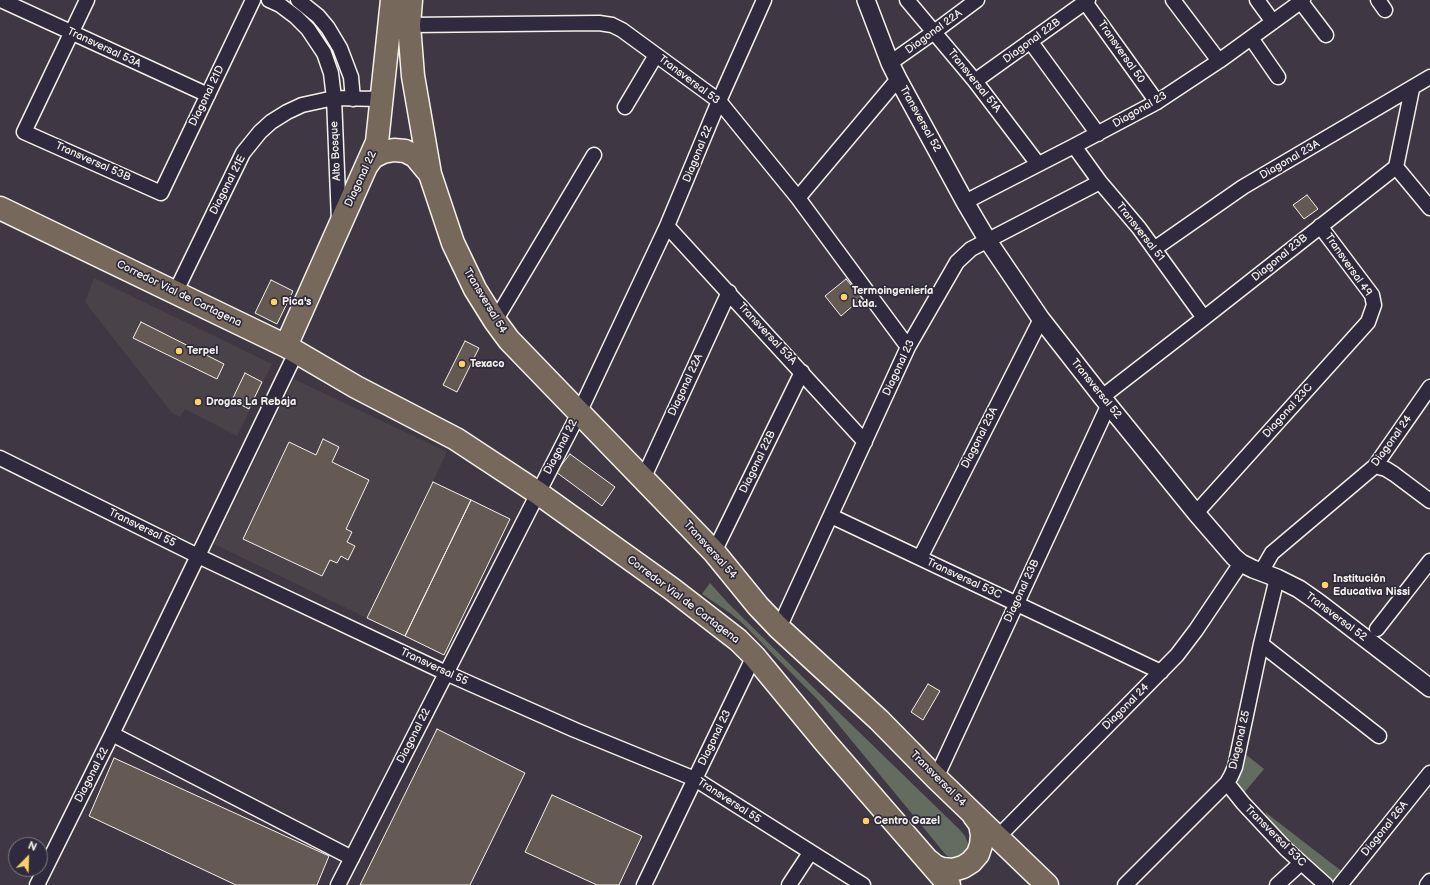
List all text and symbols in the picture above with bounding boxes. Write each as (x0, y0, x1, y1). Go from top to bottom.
street label: Diagonal 22A (903, 7, 965, 57)
street label: Diagonal 22B (1001, 16, 1063, 66)
street label: Transversal 50 (1095, 18, 1147, 86)
street label: Transversal 53A (65, 25, 143, 71)
street label: Transversal 51A (944, 47, 1004, 115)
street label: Transversal 53 (656, 53, 722, 107)
street label: Diagonal 21D (187, 63, 227, 129)
street label: Transversal 52 (896, 84, 944, 154)
street label: Diagonal 23 (1111, 89, 1169, 131)
street label: Alto Bosque (328, 121, 344, 181)
street label: Diagonal 22 (681, 124, 715, 184)
street label: Diagonal 23A (1258, 138, 1322, 182)
street label: Transversal 53B (53, 139, 133, 185)
street label: Diagonal 22 (342, 149, 380, 209)
street label: Diagonal 21E (207, 153, 249, 217)
street label: Transversal 51 (1113, 200, 1167, 264)
street label: Transversal 49 (1322, 231, 1374, 299)
street label: Diagonal 23B (1249, 232, 1311, 284)
street label: Corredor Vial de Cartagena (114, 258, 244, 330)
street label: Transversal 54 (460, 266, 510, 336)
place label: Termoingeniería Ltda. (852, 284, 933, 310)
marker: Termoingeniería Ltda. (839, 292, 849, 302)
place label: Pica's (282, 295, 311, 309)
marker: Pica's (269, 297, 279, 307)
street label: Transversal 53A (735, 300, 799, 368)
street label: Diagonal 23 (880, 338, 918, 398)
place label: Terpel (187, 344, 218, 358)
marker: Terpel (174, 346, 184, 356)
street label: Diagonal 22A (666, 352, 706, 418)
street label: Transversal 52 (1068, 356, 1124, 422)
place label: Texaco (470, 357, 505, 371)
marker: Texaco (457, 359, 467, 369)
street label: Diagonal 23C (1260, 381, 1316, 441)
place label: Drogas La Rebaja (206, 395, 296, 409)
marker: Drogas La Rebaja (193, 397, 203, 407)
street label: Diagonal 23A (959, 405, 1001, 471)
street label: Diagonal 24 (1369, 413, 1415, 469)
street label: Diagonal 22 (541, 417, 581, 477)
street label: Diagonal 22B (737, 429, 779, 495)
street label: Transversal 55 (106, 506, 178, 550)
street label: Transversal 54 (681, 518, 739, 582)
street label: Corredor Vial de Cartagena (624, 553, 742, 647)
street label: Transversal 53C (924, 556, 1004, 602)
street label: Diagonal 23B (1002, 557, 1042, 625)
place label: Institución Educativa Nissi (1333, 572, 1410, 598)
marker: Institución Educativa Nissi (1320, 580, 1330, 590)
street label: Transversal 52 (1303, 590, 1369, 644)
street label: Transversal 55 (398, 646, 470, 688)
street label: Diagonal 24 (1100, 681, 1152, 733)
street label: Diagonal 22 (394, 706, 434, 766)
street label: Diagonal 23 (696, 708, 734, 768)
street label: Diagonal 25 (1227, 709, 1253, 771)
street label: Diagonal 22 (72, 745, 112, 805)
street label: Transversal 54 (907, 748, 969, 810)
street label: Transversal 55 (695, 776, 763, 826)
street label: Diagonal 26A (1359, 799, 1411, 859)
street label: Transversal 53C (1242, 803, 1308, 869)
place label: Centro Gazel (874, 814, 940, 828)
marker: Centro Gazel (861, 816, 871, 826)
north arrow (8, 837, 48, 877)
text: N (26, 839, 39, 854)

